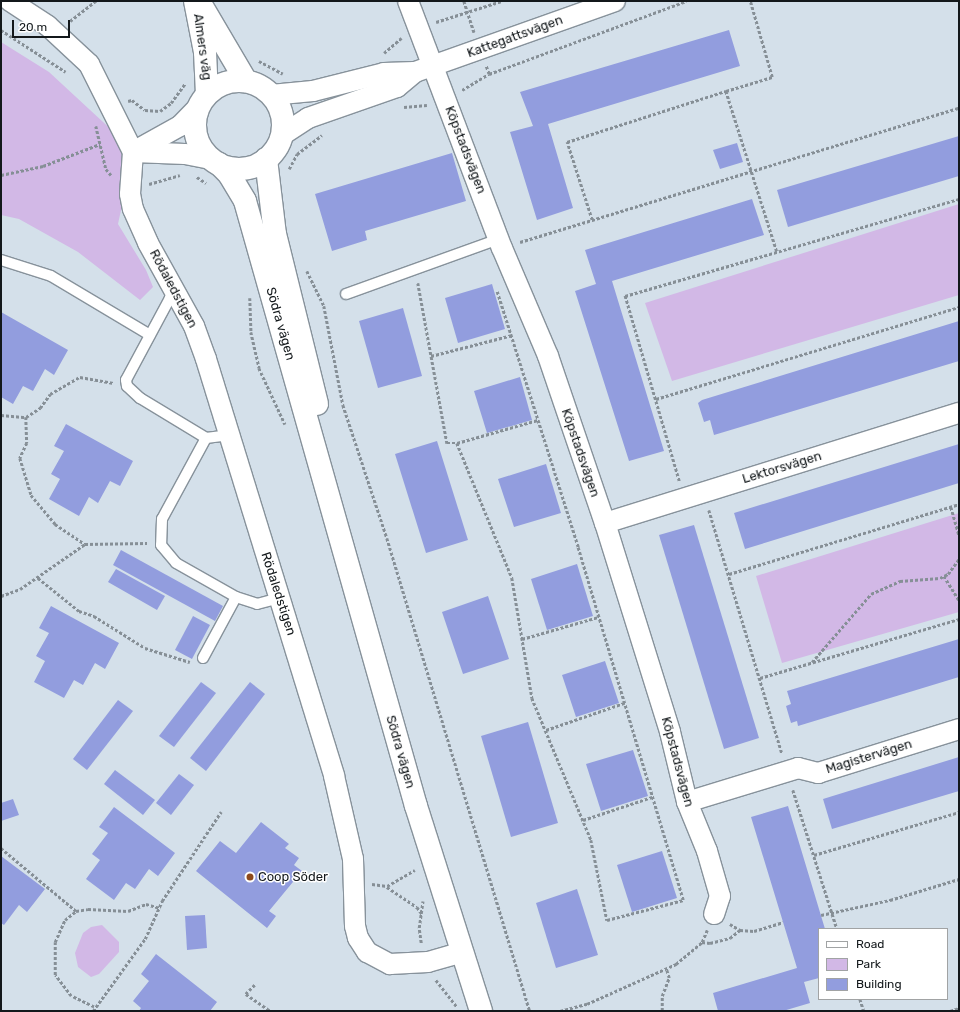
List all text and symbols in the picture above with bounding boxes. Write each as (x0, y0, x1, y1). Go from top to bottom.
scale bar (14, 12, 72, 38)
street label: Kattegattsvägen (465, 12, 565, 62)
street label: Almers väg (190, 13, 214, 81)
text: 20 m (19, 20, 47, 34)
street label: Köpstadsvägen (441, 104, 489, 196)
street label: Rödaledstigen (146, 247, 200, 331)
street label: Södra vägen (262, 286, 298, 362)
street label: Köpstadsvägen (558, 407, 602, 499)
street label: Lektorsvägen (740, 449, 824, 487)
street label: Rödaledstigen (257, 550, 299, 638)
street label: Södra vägen (382, 714, 418, 790)
street label: Köpstadsvägen (657, 715, 697, 809)
street label: Magistervägen (824, 736, 914, 778)
place label: Coop Söder (258, 869, 328, 885)
marker: Coop Söder (245, 872, 255, 882)
legend (818, 928, 948, 1000)
text: Road (856, 937, 884, 951)
text: Park (856, 957, 881, 971)
text: Building (856, 977, 902, 991)

